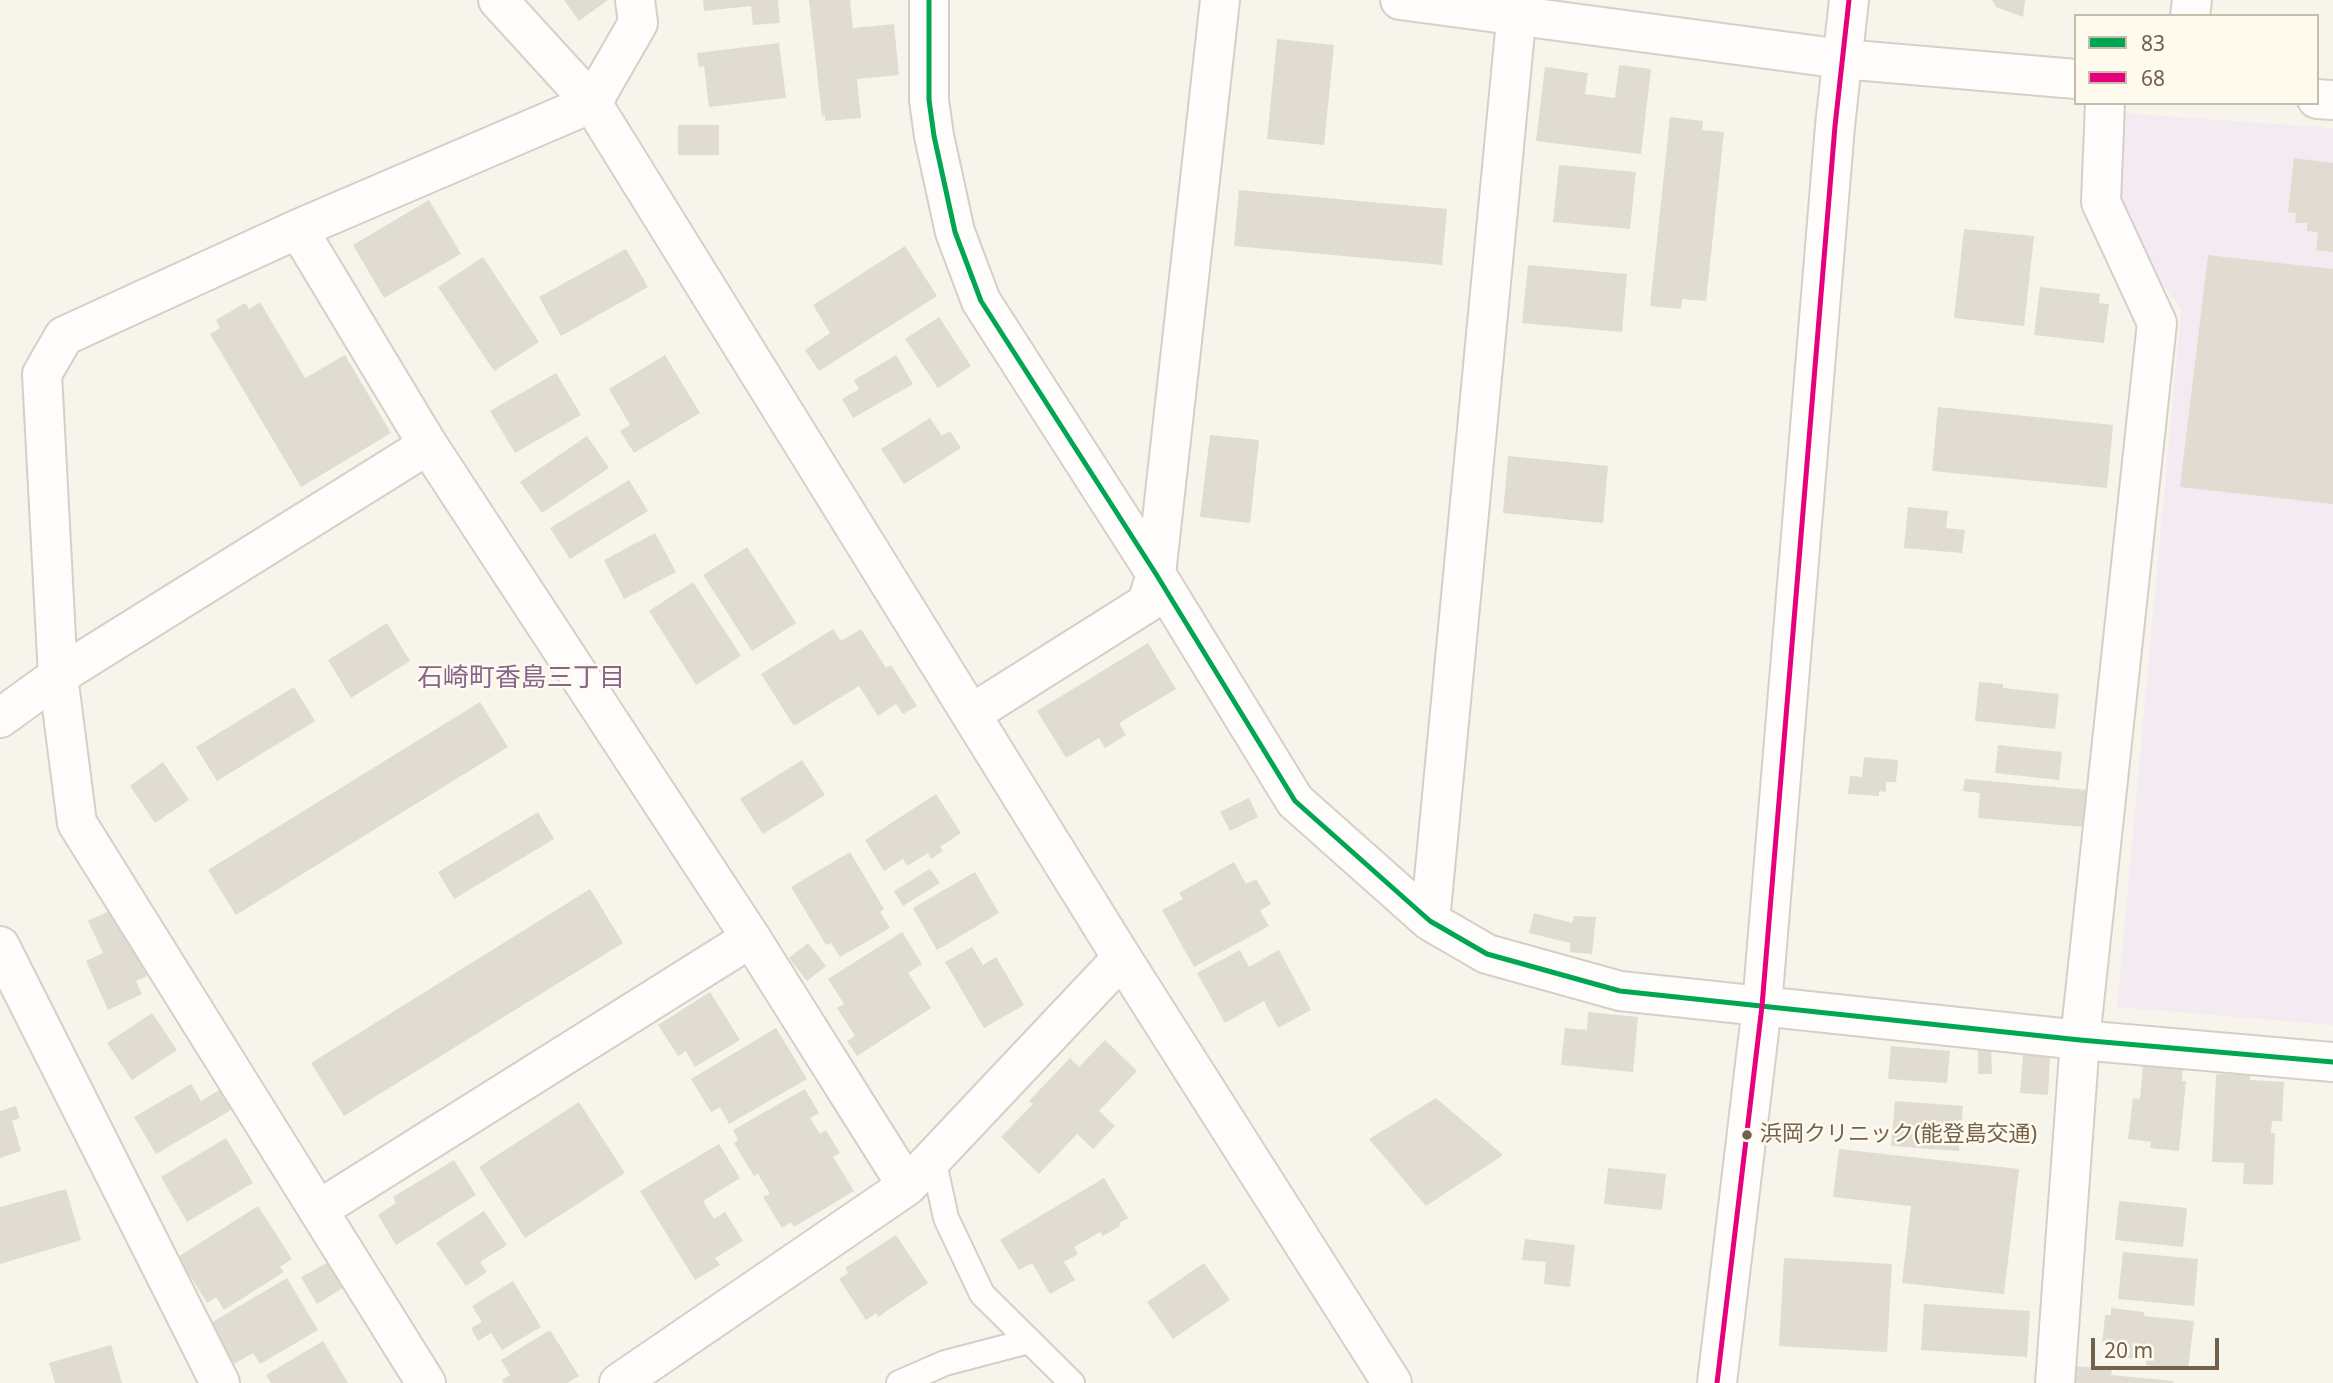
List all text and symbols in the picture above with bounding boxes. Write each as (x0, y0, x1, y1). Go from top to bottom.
legend (2074, 14, 2319, 105)
text: 83 (2141, 29, 2165, 57)
text: 68 (2141, 64, 2165, 92)
district label: 石崎町香島三丁目 (417, 663, 625, 695)
place label: 浜岡クリニック(能登島交通) (1760, 1122, 2037, 1148)
marker: 浜岡クリニック(能登島交通) (1740, 1128, 1754, 1142)
scale bar (2095, 1324, 2223, 1368)
text: 20 m (2104, 1336, 2153, 1364)

